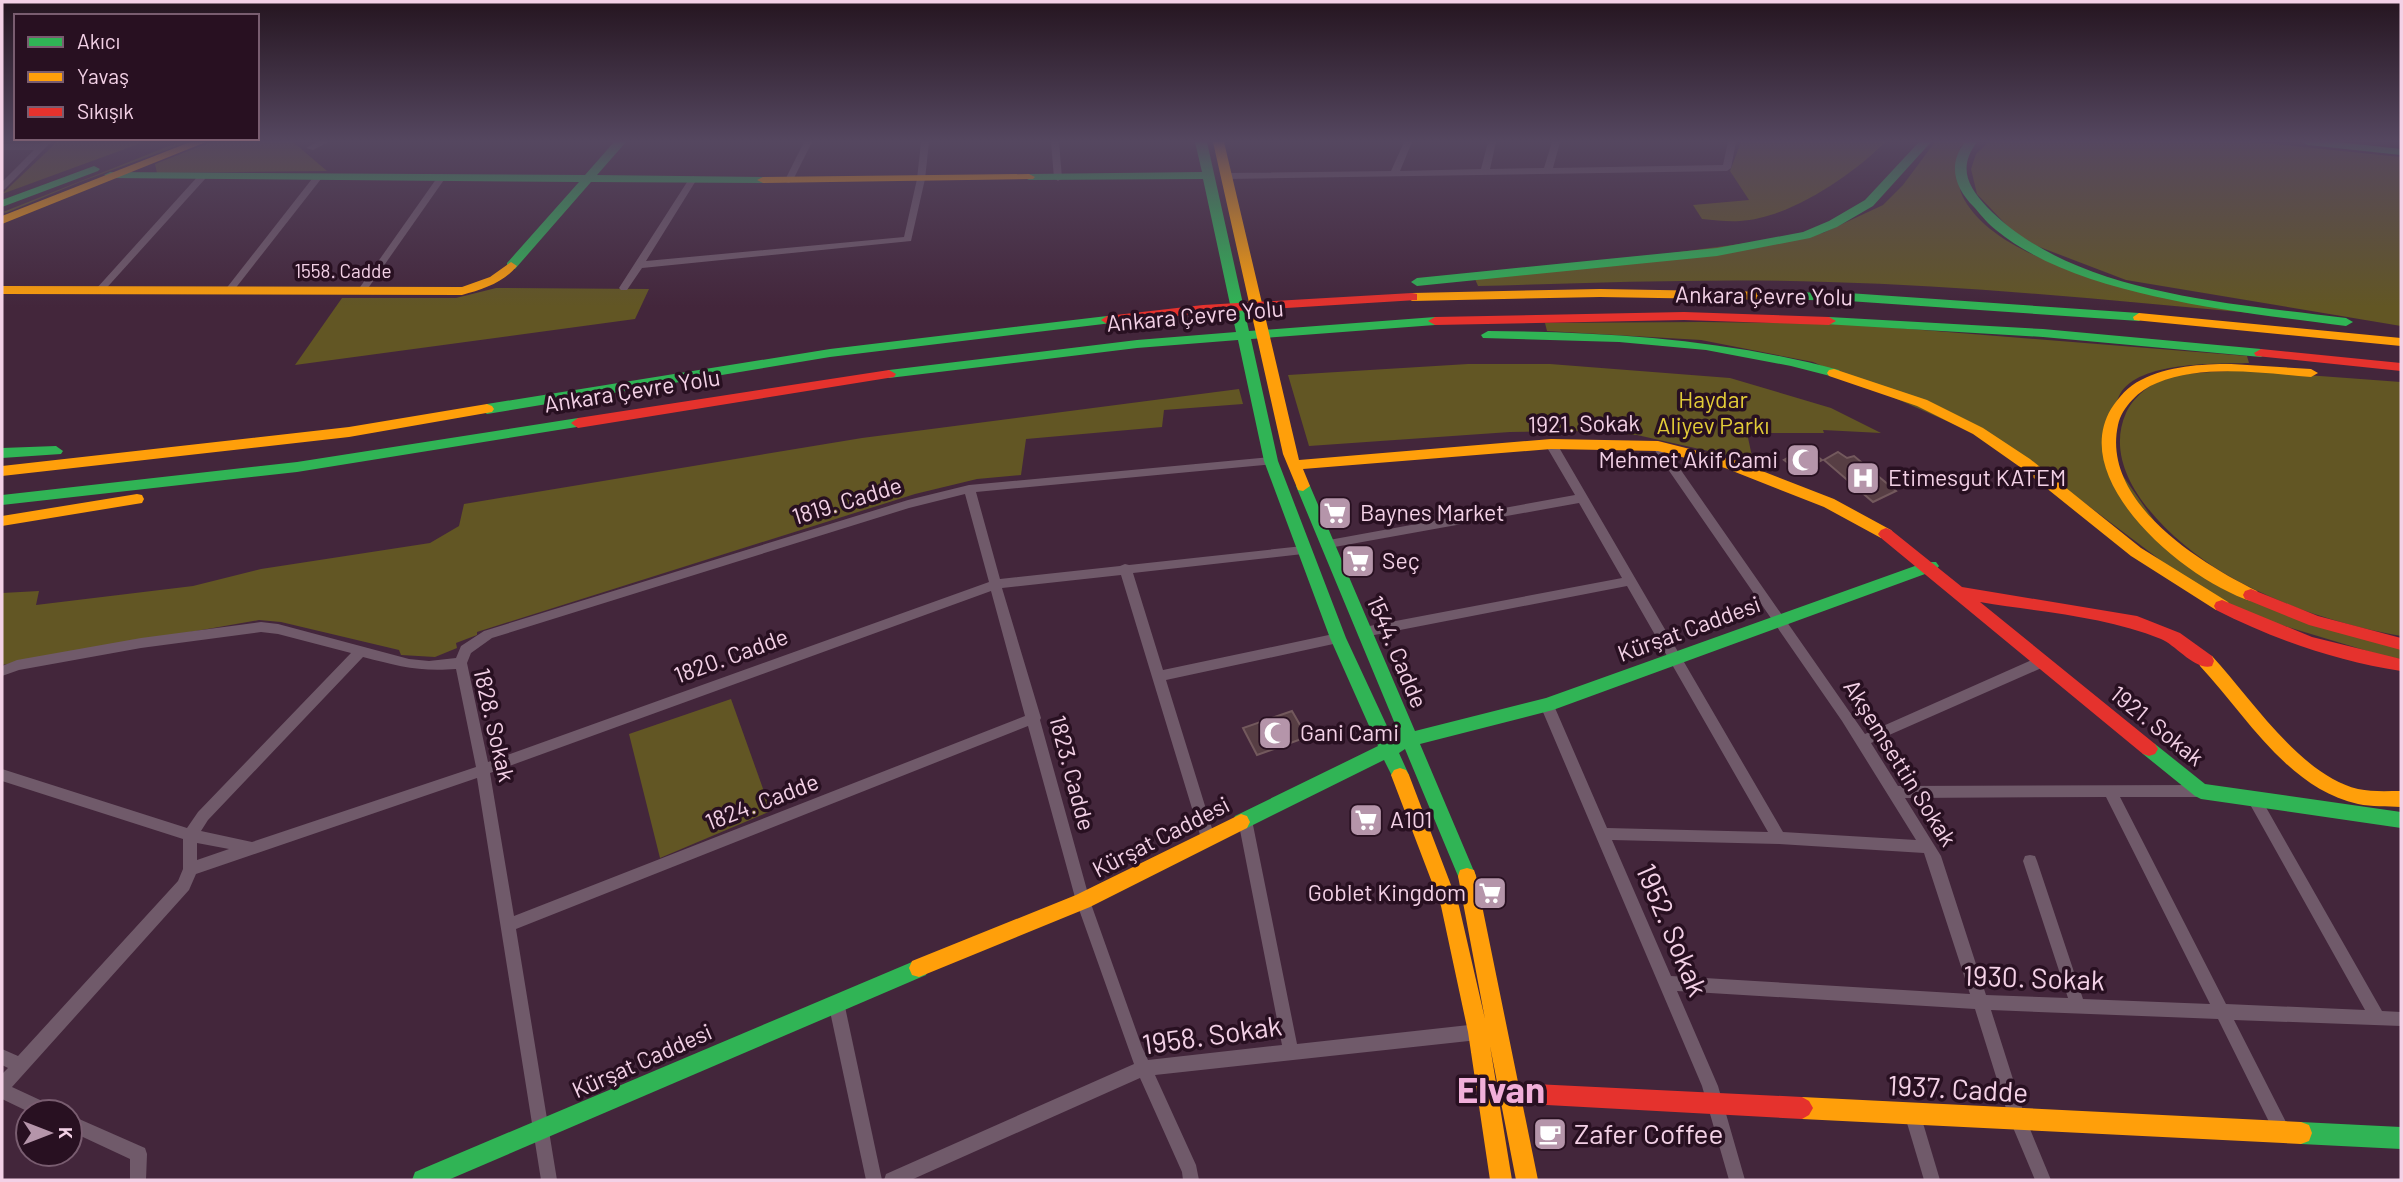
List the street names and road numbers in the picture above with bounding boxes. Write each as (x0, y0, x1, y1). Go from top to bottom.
street label: 1558. Cadde (294, 259, 392, 282)
street label: Ankara Çevre Yolu (1675, 279, 1853, 311)
street label: Ankara Çevre Yolu (1105, 293, 1285, 337)
street label: Ankara Çevre Yolu (542, 362, 722, 418)
street label: 1921. Sokak (1528, 408, 1640, 438)
street label: 1819. Cadde (788, 470, 905, 530)
street label: Kürşat Caddesi (1613, 589, 1764, 667)
street label: 1544. Cadde (1362, 591, 1434, 712)
street label: 1820. Cadde (670, 622, 791, 689)
street label: 1828. Sokak (468, 665, 522, 784)
street label: Akşemsettin Sokak (1838, 674, 1963, 851)
street label: 1921. Sokak (2105, 679, 2210, 771)
street label: 1823. Cadde (1044, 712, 1102, 833)
street label: 1824. Cadde (701, 767, 822, 835)
street label: Kürşat Caddesi (1087, 790, 1234, 883)
street label: 1952. Sokak (1630, 858, 1716, 1001)
street label: 1930. Sokak (1963, 958, 2105, 996)
street label: 1958. Sokak (1140, 1007, 1284, 1061)
street label: Kürşat Caddesi (567, 1017, 716, 1103)
street label: 1937. Cadde (1887, 1067, 2029, 1109)

